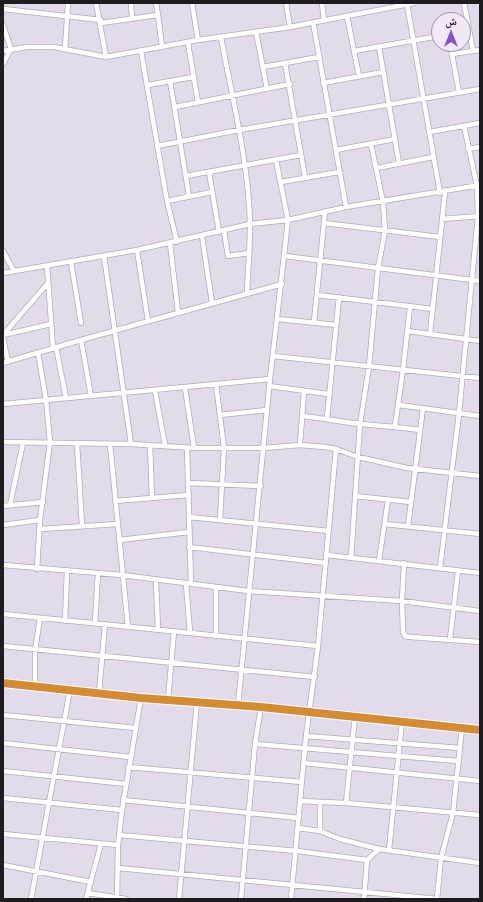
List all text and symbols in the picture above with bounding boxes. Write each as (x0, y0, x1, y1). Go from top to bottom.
north arrow (431, 12, 471, 52)
text: ش (445, 15, 457, 27)

